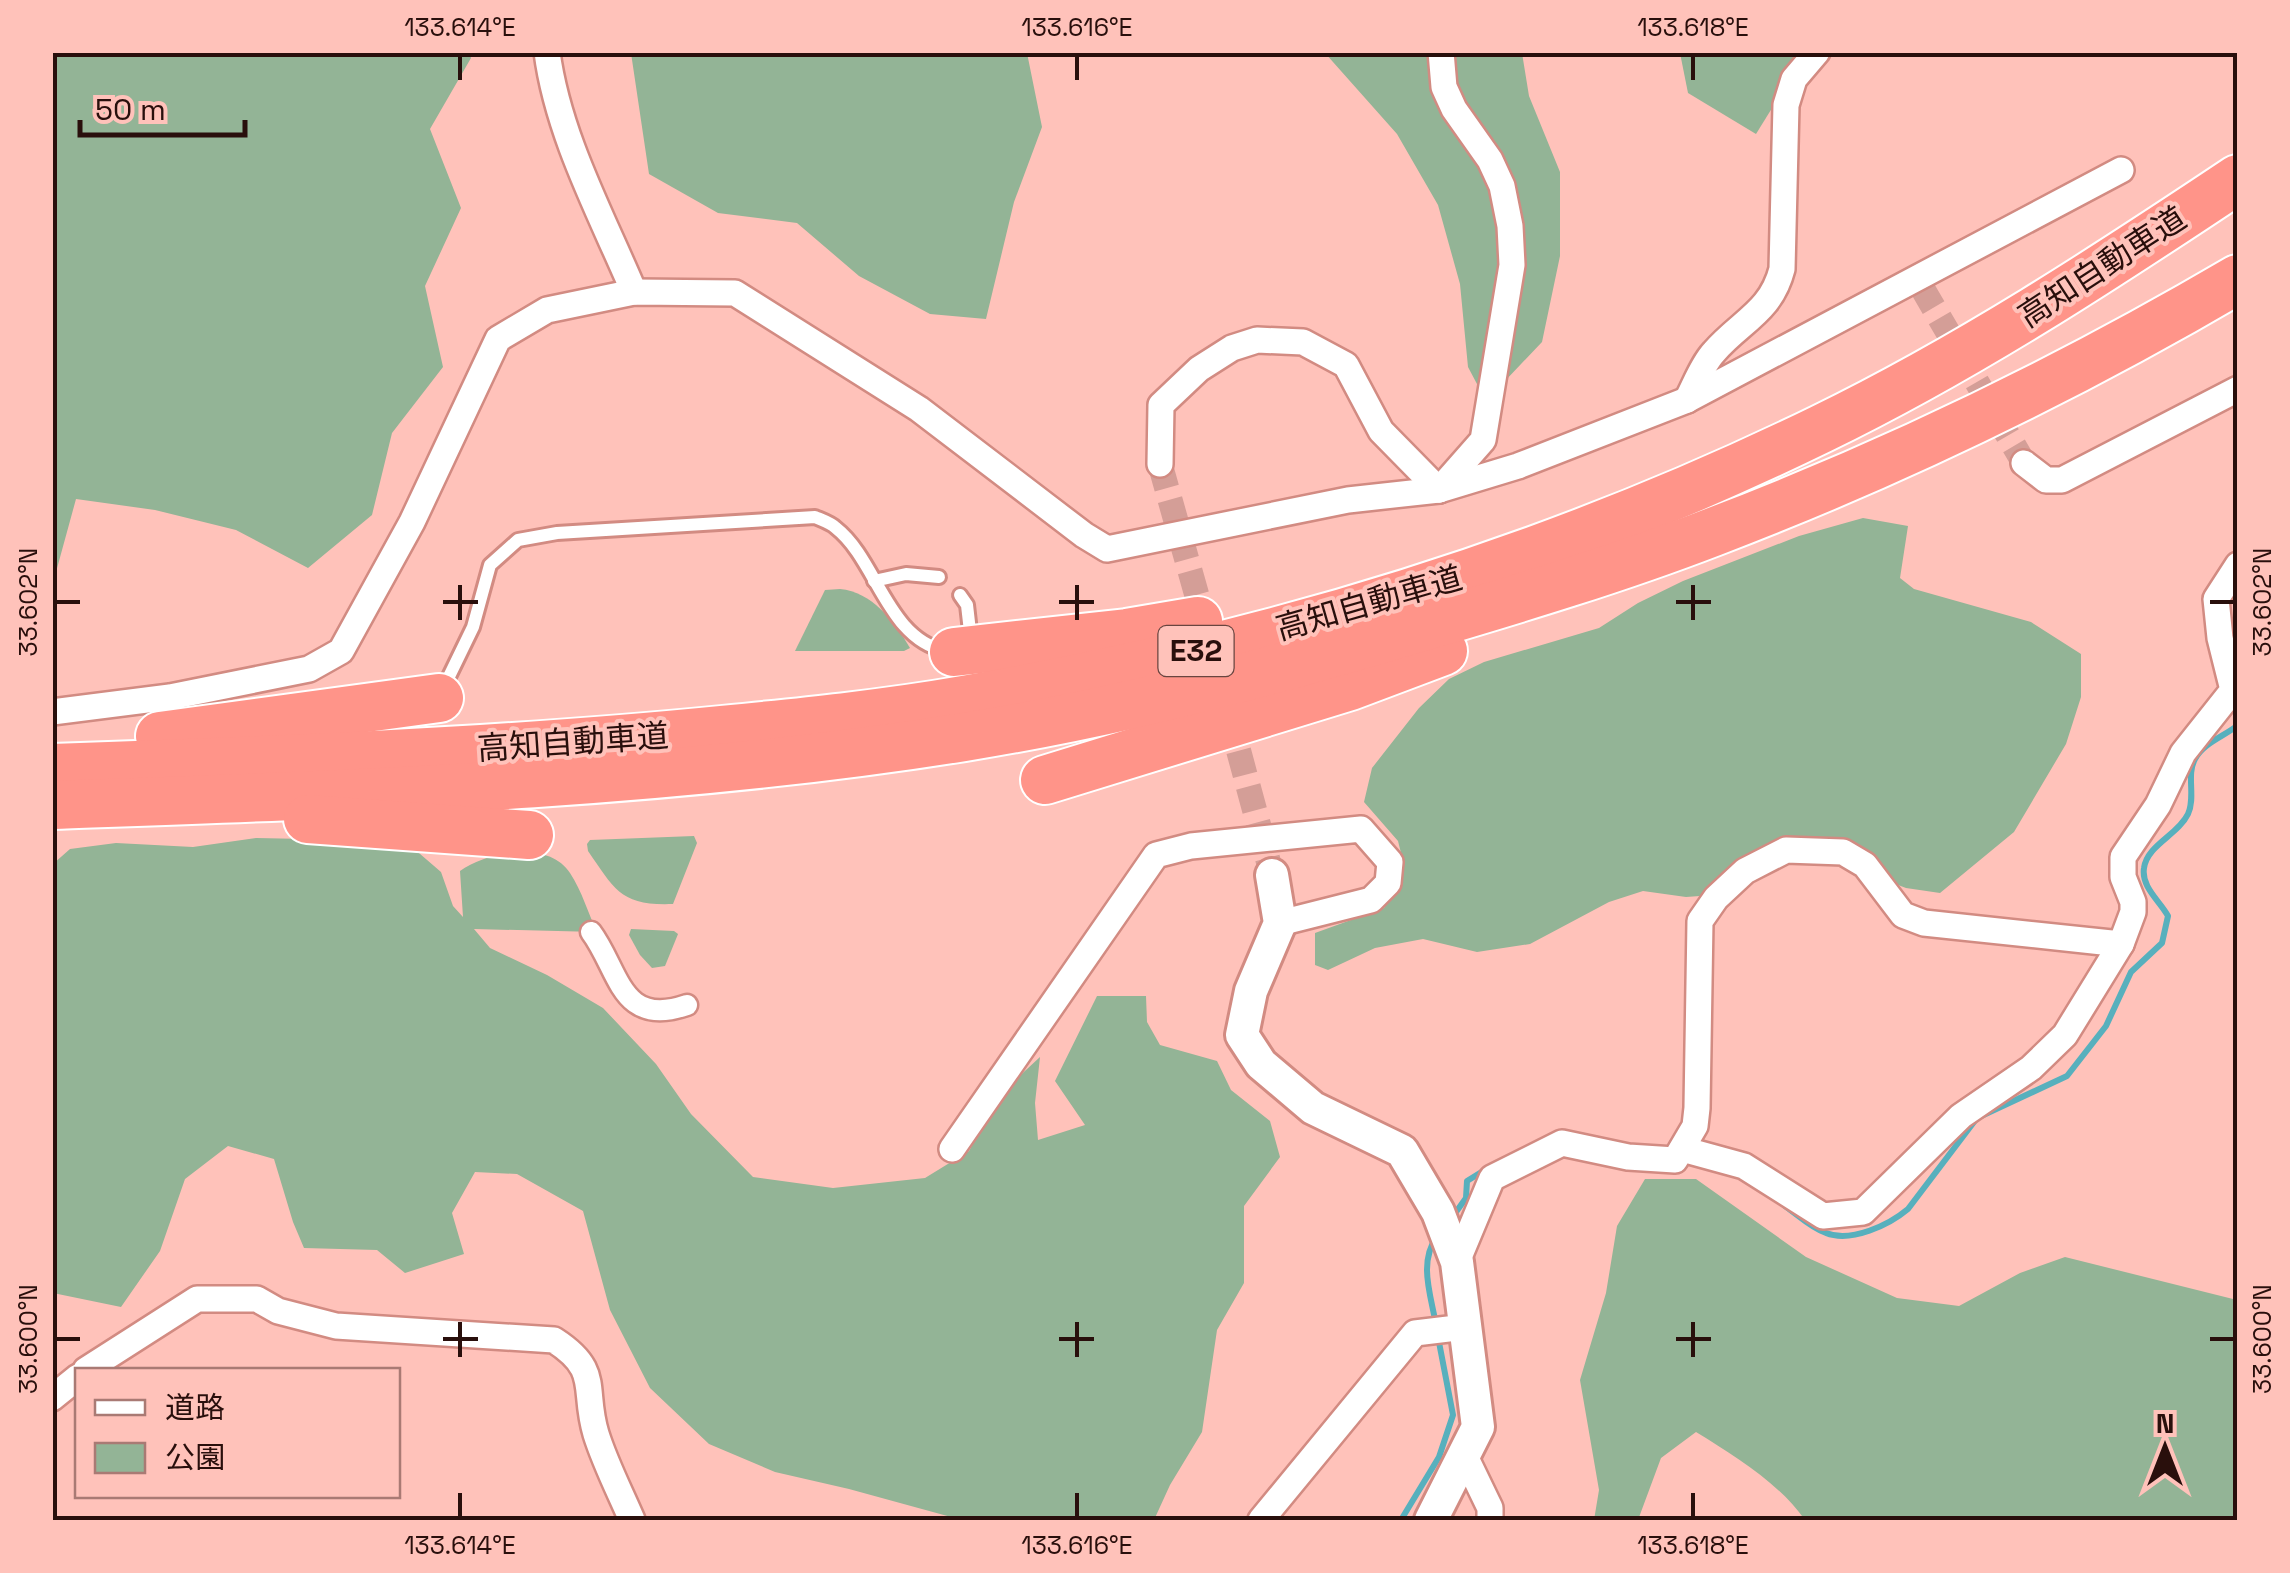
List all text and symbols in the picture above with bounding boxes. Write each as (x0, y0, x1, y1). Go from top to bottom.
text: 133.614°E (404, 11, 516, 43)
text: 133.616°E (1021, 11, 1133, 43)
text: 133.618°E (1637, 11, 1749, 43)
scale bar (80, 75, 245, 137)
text: 50 m (95, 90, 166, 129)
street label: 高知自動車道 (2011, 198, 2193, 336)
text: 33.602°N (12, 548, 44, 656)
text: 33.602°N (2246, 548, 2278, 656)
street label: 高知自動車道 (1271, 557, 1467, 649)
road number: E32 (1158, 626, 1234, 676)
street label: 高知自動車道 (476, 715, 670, 769)
text: 33.600°N (12, 1284, 44, 1394)
text: 33.600°N (2246, 1284, 2278, 1394)
legend (75, 1368, 400, 1498)
text: 道路 (165, 1388, 225, 1427)
north arrow (2115, 1398, 2215, 1498)
text: N (2156, 1405, 2174, 1441)
text: 公園 (165, 1438, 225, 1477)
text: 133.614°E (404, 1529, 516, 1561)
text: 133.616°E (1021, 1529, 1133, 1561)
text: 133.618°E (1637, 1529, 1749, 1561)

